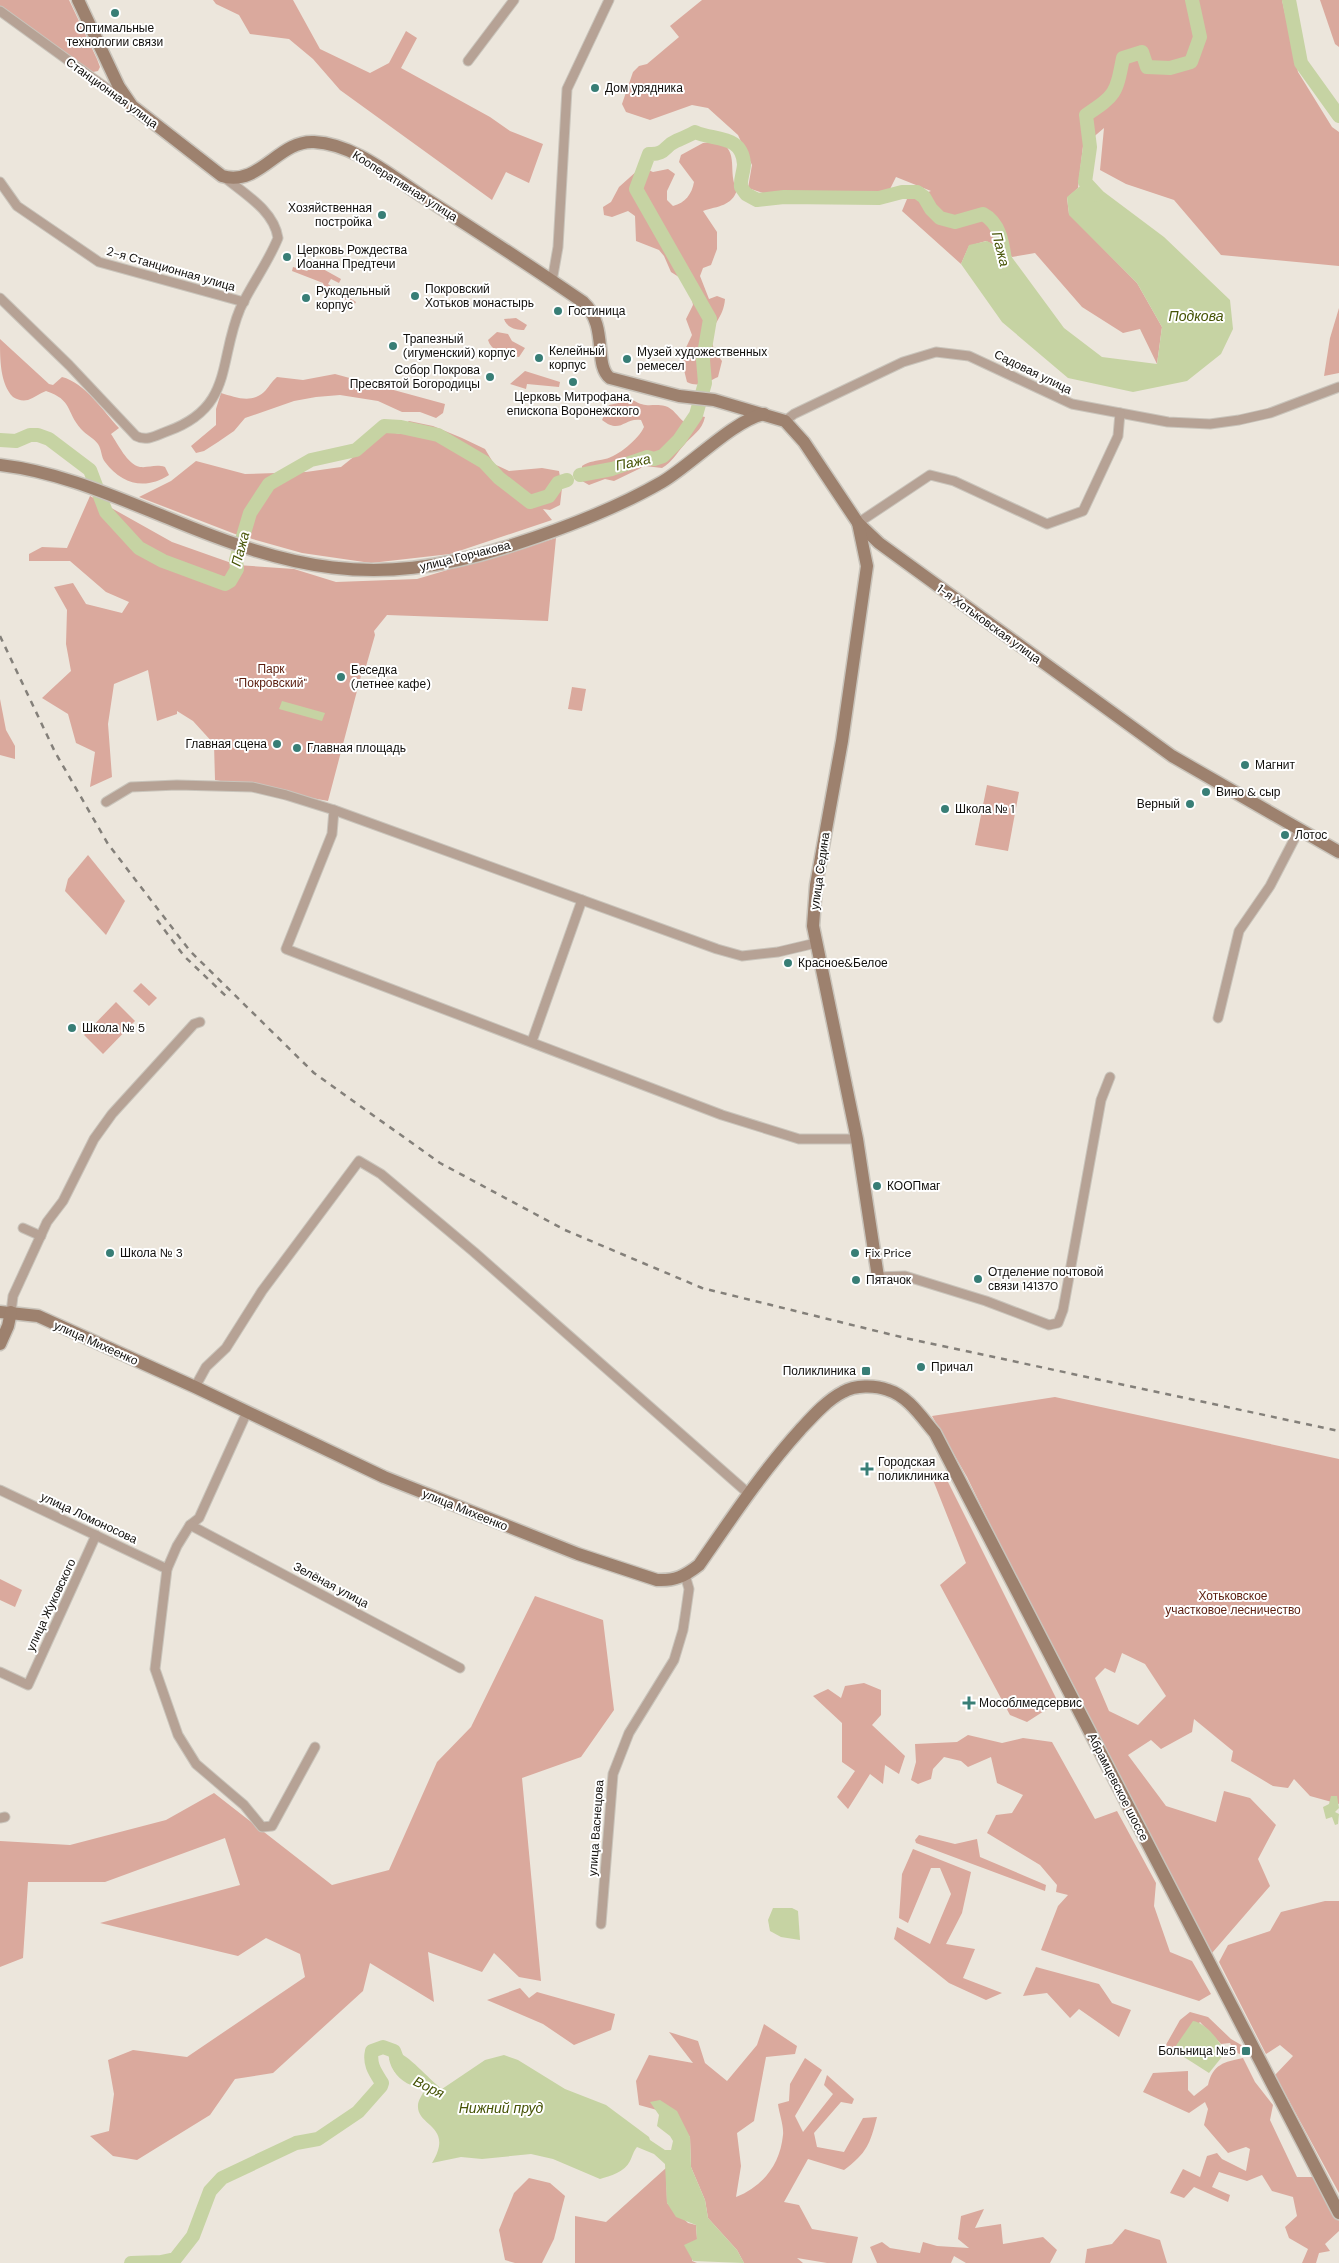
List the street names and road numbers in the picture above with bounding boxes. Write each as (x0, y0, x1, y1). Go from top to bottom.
street label: Станционная улица (63, 54, 162, 132)
street label: Кооперативная улица (349, 147, 461, 225)
street label: 2-я Станционная улица (105, 243, 238, 295)
street label: Садовая улица (991, 346, 1075, 398)
street label: улица Горчакова (418, 537, 512, 575)
street label: 1-я Хотьковская улица (934, 581, 1045, 667)
street label: улица Седина (807, 831, 833, 911)
street label: улица Михеенко (51, 1317, 141, 1369)
street label: улица Михеенко (420, 1486, 510, 1535)
street label: улица Ломоносова (38, 1489, 140, 1548)
street label: улица Жуковского (23, 1556, 80, 1654)
street label: Зелёная улица (291, 1558, 372, 1612)
street label: Абрамцевское шоссе (1084, 1730, 1152, 1844)
street label: улица Васнецова (585, 1779, 607, 1877)

